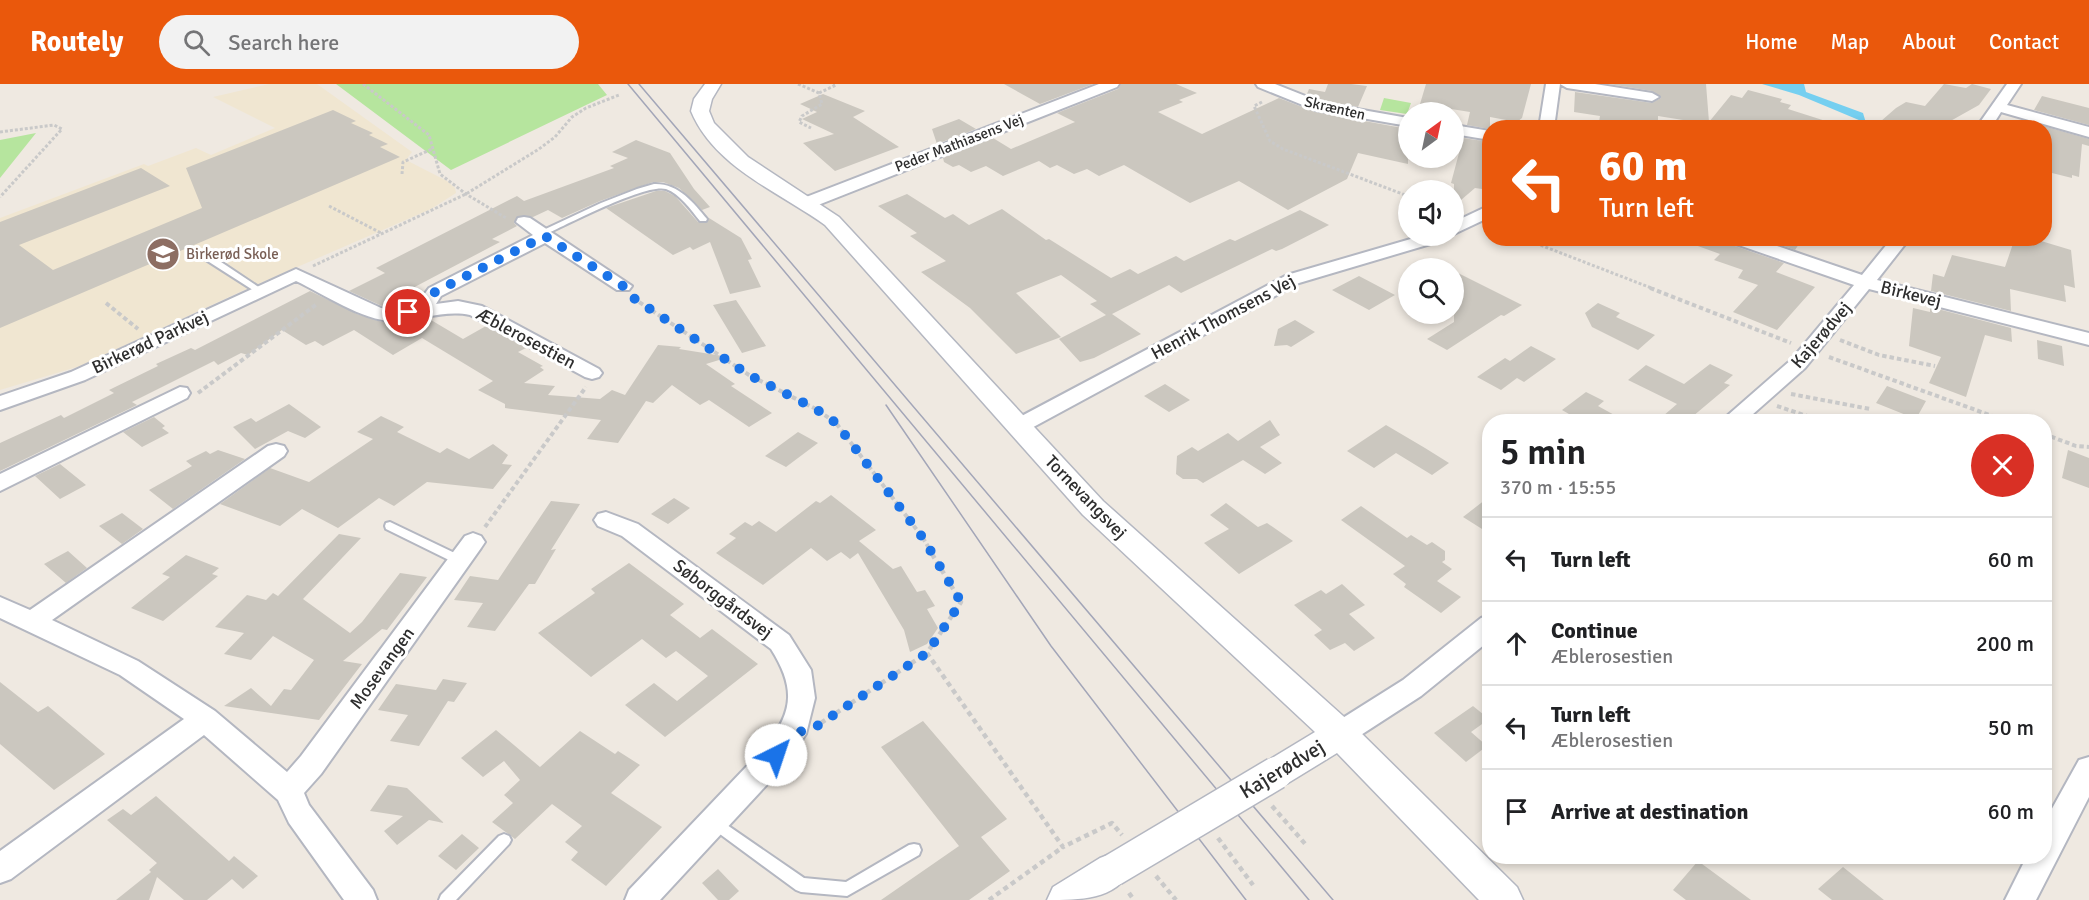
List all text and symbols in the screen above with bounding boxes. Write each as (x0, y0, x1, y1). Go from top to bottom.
search box (159, 15, 579, 69)
text: Routely (30, 25, 123, 59)
icon: search (180, 26, 213, 59)
text: Search here (228, 29, 339, 56)
text: Home (1745, 29, 1798, 55)
text: Map (1831, 29, 1869, 55)
text: About (1902, 29, 1956, 55)
text: Contact (1989, 29, 2059, 55)
street label: Skrænten (1303, 92, 1367, 124)
north arrow (1398, 102, 1464, 168)
map controls (1398, 102, 1464, 324)
street label: Peder Mathiasens Vej (892, 110, 1026, 176)
text: 60 m (1599, 141, 1688, 192)
icon: left (1500, 144, 1578, 222)
button: sound (1398, 180, 1464, 246)
text: Turn left (1599, 192, 1694, 225)
school or university icon: Birkerød Skole (145, 236, 181, 272)
place label: Birkerød Skole (186, 245, 279, 263)
button: search (1398, 258, 1464, 324)
street label: Henrik Thomsens Vej (1147, 270, 1299, 364)
street label: Birkevej (1878, 276, 1944, 312)
pin (382, 286, 433, 337)
icon: arrive (391, 295, 424, 328)
street label: Kajerødvej (1786, 297, 1856, 373)
street label: Æblerosestien (472, 302, 580, 374)
street label: Birkerød Parkvej (88, 305, 212, 379)
text: 5 min (1500, 430, 1586, 475)
button: close (1971, 434, 2034, 497)
street label: Tornevangsvej (1040, 450, 1132, 544)
text: 370 m · 15:55 (1500, 475, 1616, 500)
icon: left (1500, 543, 1533, 576)
text: Turn left (1551, 546, 1631, 573)
text: 60 m (1988, 546, 2034, 573)
street label: Søborggårdsvej (669, 555, 777, 643)
text: Continue (1551, 617, 1638, 644)
street label: Mosevangen (345, 623, 419, 713)
icon: ahead (1500, 627, 1533, 660)
text: 200 m (1976, 630, 2034, 657)
text: Æblerosestien (1551, 644, 1673, 669)
text: Turn left (1551, 701, 1631, 728)
icon: left (1500, 711, 1533, 744)
text: 50 m (1988, 714, 2034, 741)
position arrow (744, 723, 808, 787)
text: Æblerosestien (1551, 728, 1673, 753)
street label: Kajerødvej (1235, 734, 1329, 804)
icon: arrive (1500, 795, 1533, 828)
text: Arrive at destination (1551, 798, 1748, 825)
text: 60 m (1988, 798, 2034, 825)

